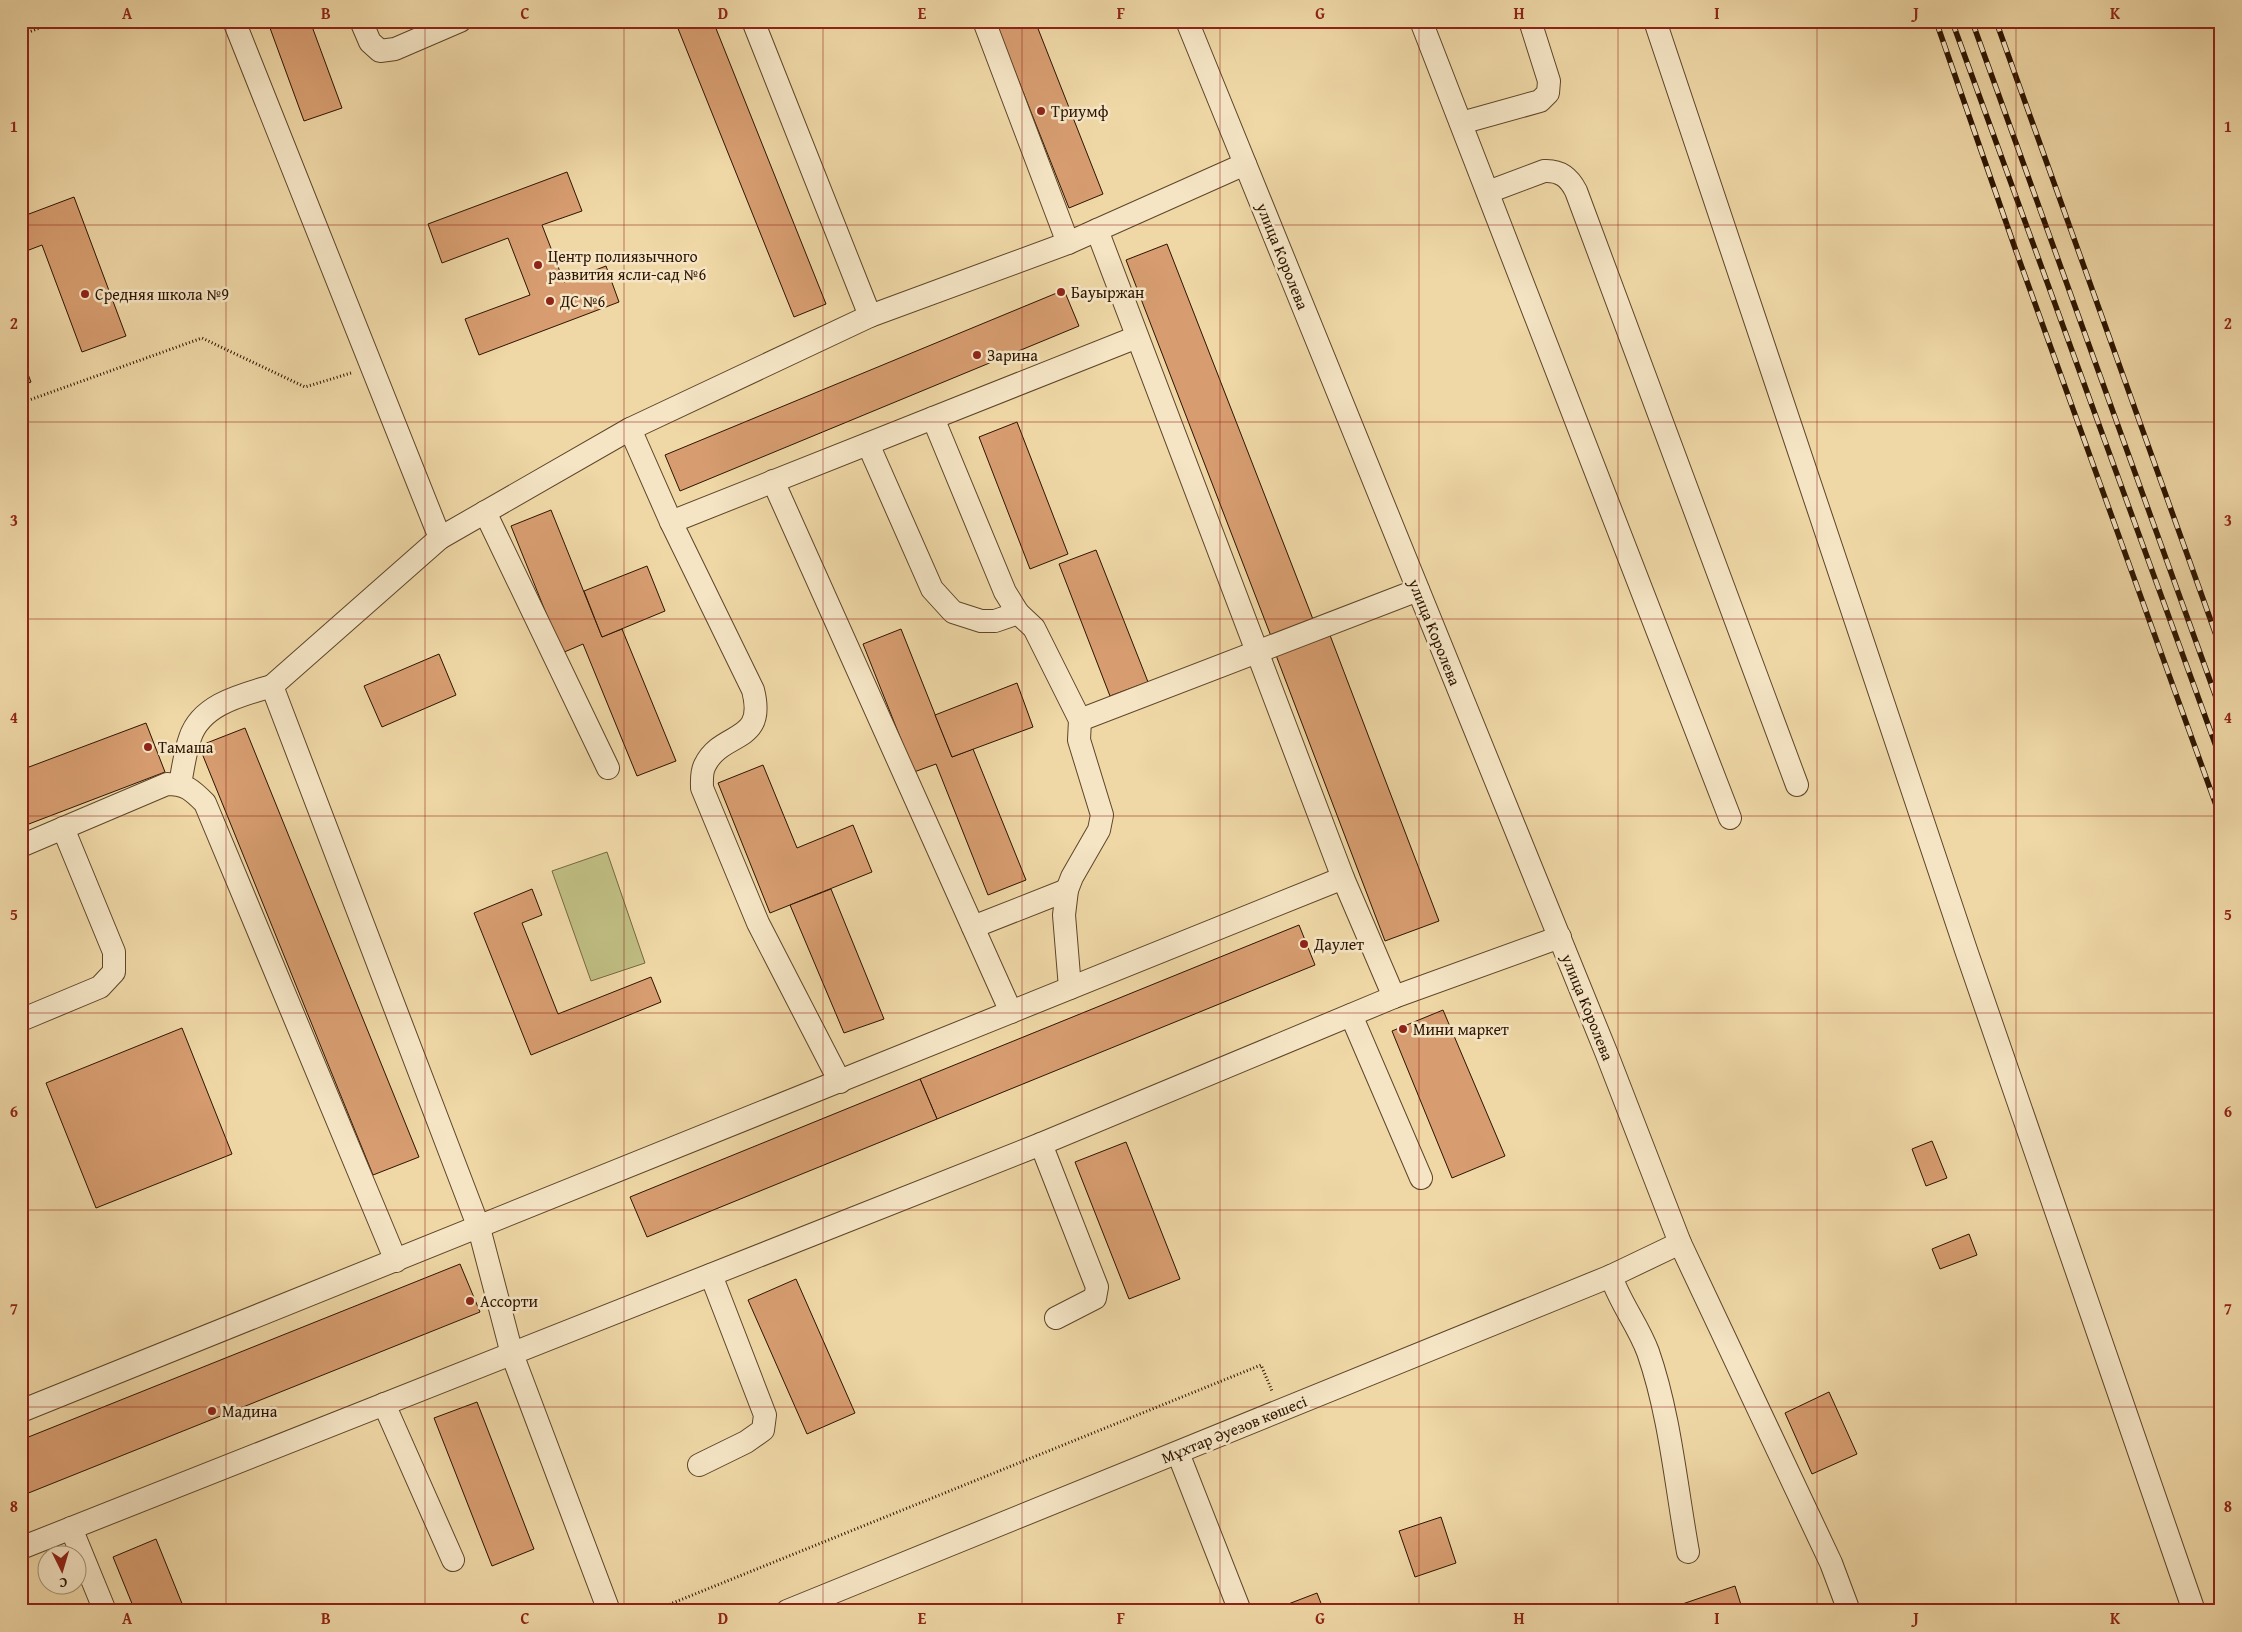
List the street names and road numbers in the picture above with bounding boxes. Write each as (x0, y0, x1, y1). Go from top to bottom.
street label: улица Королева (1250, 198, 1315, 313)
street label: улица Королева (1402, 574, 1467, 689)
street label: улица Королева (1555, 949, 1620, 1064)
street label: Мұхтар Әуезов көшесі (1157, 1389, 1311, 1469)

